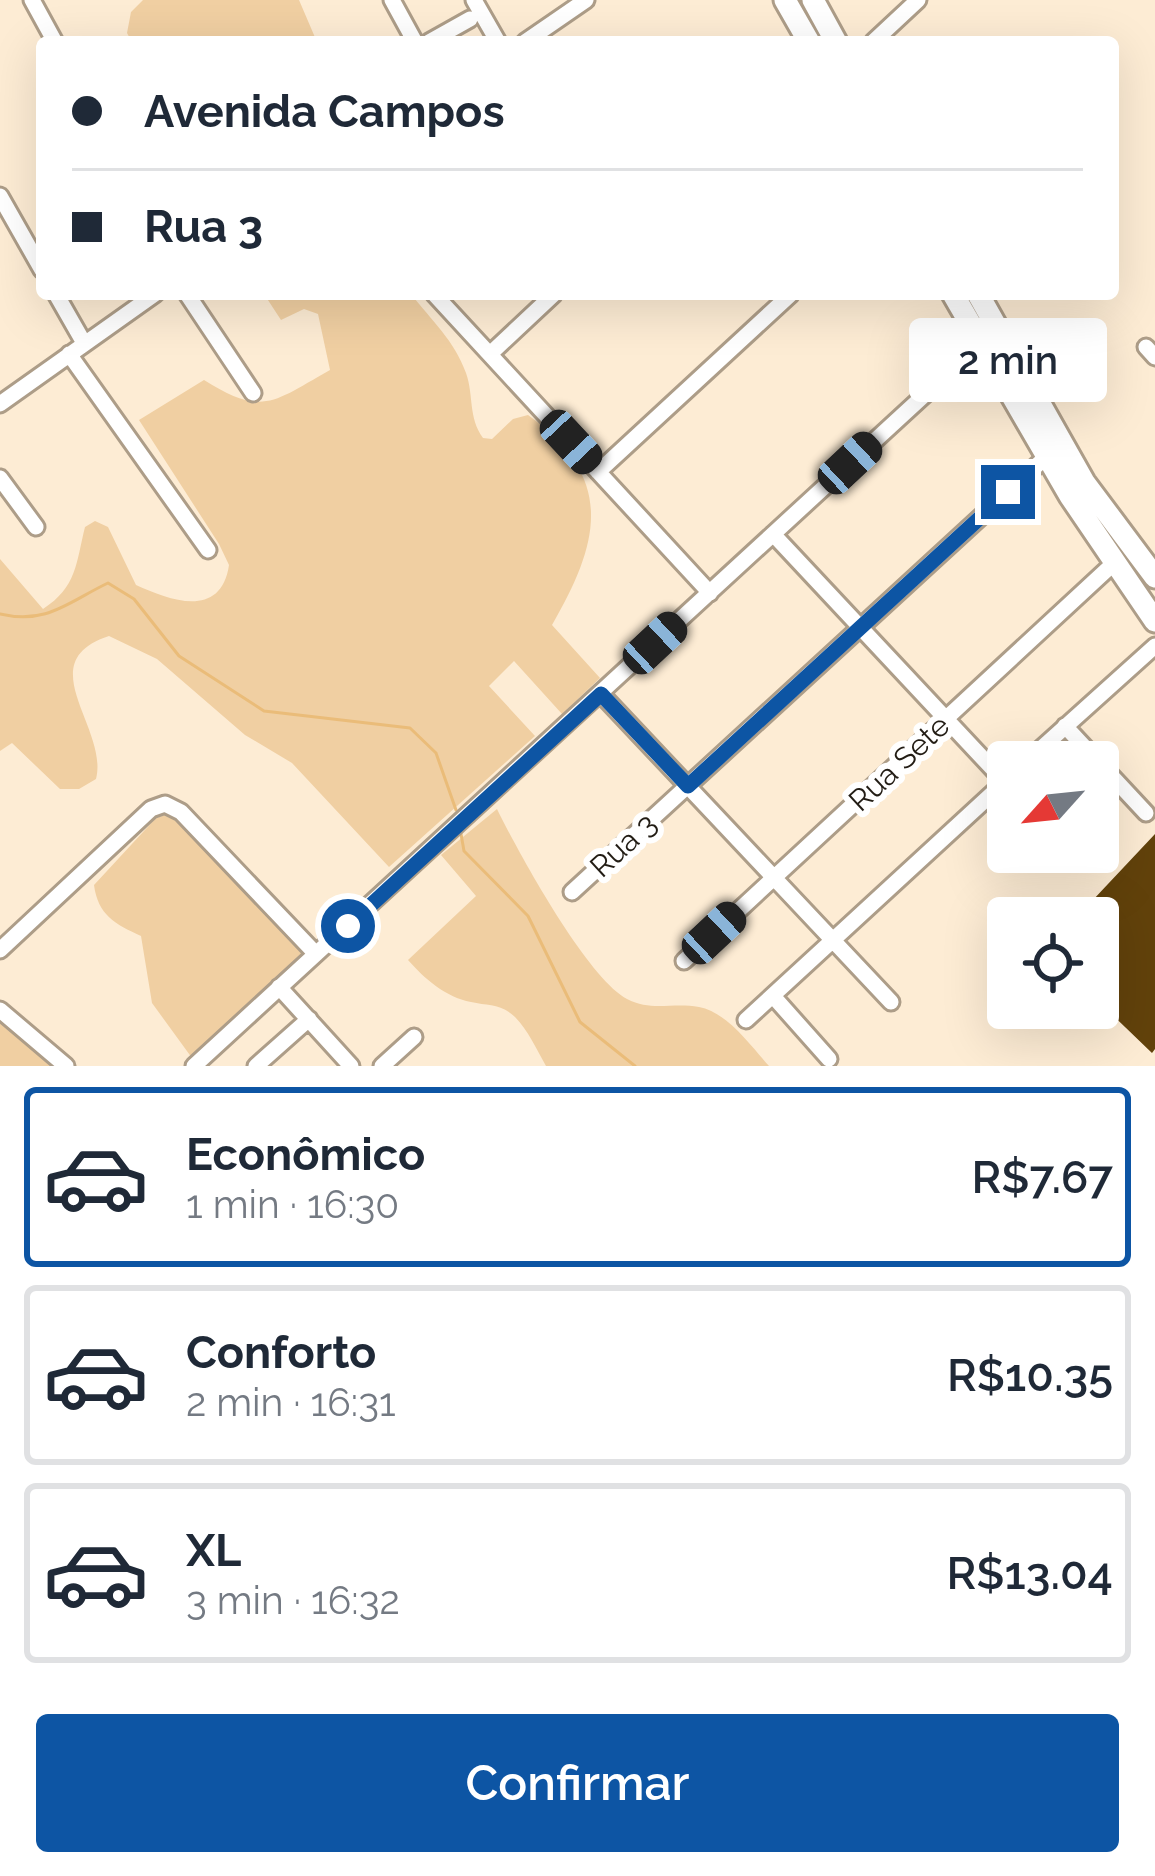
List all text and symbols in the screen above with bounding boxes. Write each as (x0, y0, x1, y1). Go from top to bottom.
text: Avenida Campos (144, 85, 505, 138)
text: Rua 3 (144, 200, 263, 253)
callout: 2 min (909, 318, 1107, 402)
text: 2 min (958, 337, 1058, 383)
car (533, 403, 609, 481)
car (811, 425, 889, 501)
route end (981, 465, 1035, 519)
car (616, 605, 694, 681)
street label: Rua Sete (842, 708, 956, 818)
north arrow (987, 741, 1119, 873)
map controls (987, 741, 1119, 1029)
street label: Rua 3 (583, 806, 663, 884)
car (675, 895, 753, 971)
button: locate (987, 897, 1119, 1029)
route start (321, 899, 375, 953)
icon: car (42, 1123, 150, 1231)
text: Econômico (186, 1128, 425, 1181)
text: R$7.67 (971, 1151, 1113, 1204)
text: 1 min · 16:30 (186, 1181, 399, 1227)
icon: car (42, 1321, 150, 1429)
text: Conforto (186, 1326, 376, 1379)
text: R$10.35 (947, 1349, 1113, 1402)
text: 2 min · 16:31 (186, 1379, 396, 1425)
icon: car (42, 1519, 150, 1627)
text: XL (186, 1524, 241, 1577)
text: R$13.04 (946, 1547, 1113, 1600)
text: 3 min · 16:32 (186, 1577, 400, 1623)
button: Confirmar (36, 1714, 1119, 1852)

